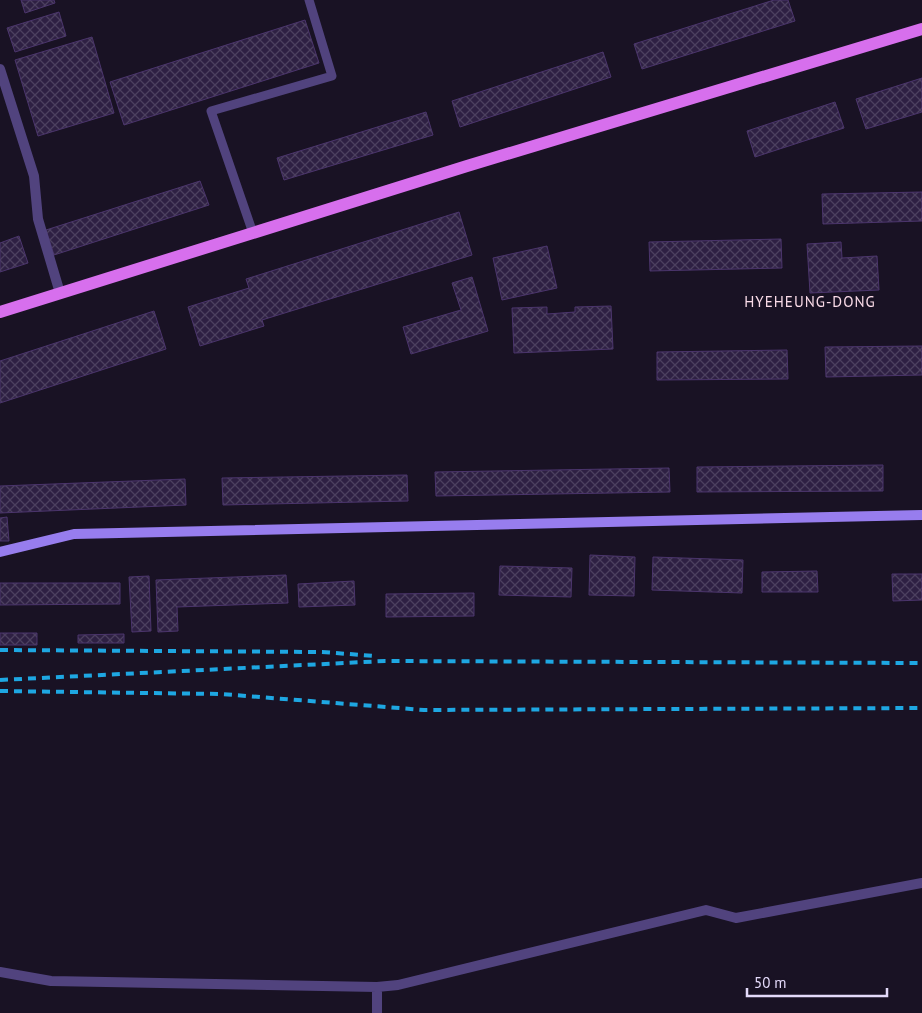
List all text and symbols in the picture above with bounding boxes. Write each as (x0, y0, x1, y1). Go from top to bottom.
district label: HYEHEUNG-DONG (744, 292, 876, 311)
scale bar (747, 966, 887, 998)
text: 50 m (754, 973, 787, 992)

